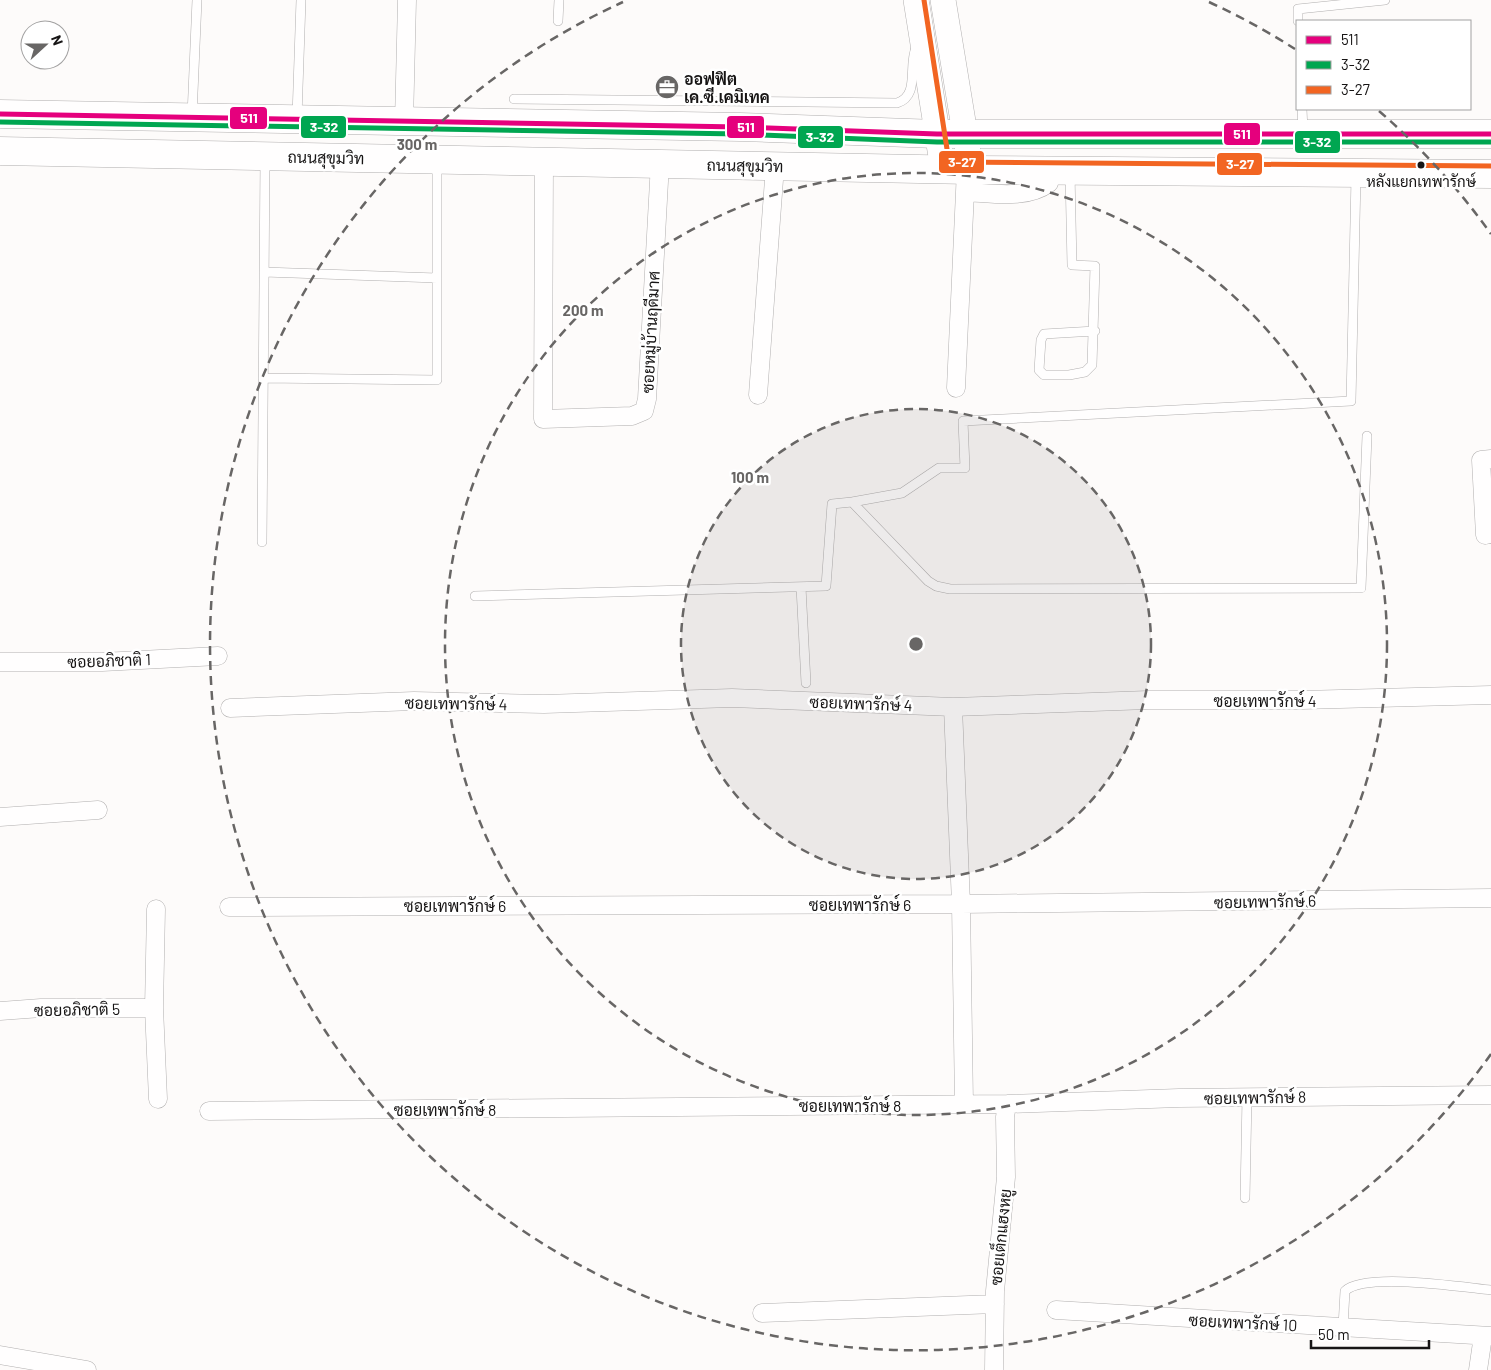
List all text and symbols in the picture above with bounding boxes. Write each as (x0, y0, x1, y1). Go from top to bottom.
north arrow (20, 20, 70, 70)
legend (1296, 20, 1471, 110)
text: 511 (1341, 30, 1359, 48)
text: N (48, 33, 67, 48)
text: 3-32 (1341, 55, 1370, 73)
place label: ออฟฟิต เค.ซี.เคมิเทค (684, 69, 770, 106)
office icon: ออฟฟิต เค.ซี.เคมิเทค (654, 74, 680, 100)
text: 3-27 (1341, 80, 1370, 98)
line badge: 511 (229, 106, 268, 130)
text: 511 (240, 109, 258, 126)
line badge: 3-32 (300, 115, 347, 139)
line badge: 511 (726, 115, 765, 139)
text: 3-32 (310, 118, 339, 135)
text: 511 (737, 118, 755, 135)
line badge: 511 (1223, 122, 1261, 146)
line badge: 3-32 (797, 125, 844, 149)
text: 511 (1233, 125, 1251, 142)
text: 3-32 (806, 128, 835, 145)
line badge: 3-32 (1294, 130, 1341, 154)
text: 3-32 (1303, 133, 1332, 150)
text: 300 m (397, 135, 437, 153)
street label: ถนนสุขุมวิท (287, 147, 365, 170)
line badge: 3-27 (938, 150, 985, 174)
line badge: 3-27 (1216, 152, 1263, 176)
text: 3-27 (948, 153, 976, 170)
street label: ถนนสุขุมวิท (706, 155, 784, 178)
text: 3-27 (1226, 155, 1254, 172)
marker: หลังแยกเทพารักษ์ (1416, 160, 1426, 170)
place label: หลังแยกเทพารักษ์ (1366, 172, 1477, 190)
street label: ซอยหมู่บ้านฤดีมาศ (636, 270, 666, 394)
text: 200 m (562, 301, 604, 319)
text: 100 m (731, 468, 769, 486)
centre of rings (907, 635, 925, 653)
street label: ซอยอภิชาติ 1 (67, 649, 151, 671)
street label: ซอยเทพารักษ์ 4 (1214, 689, 1316, 710)
street label: ซอยเทพารักษ์ 4 (809, 690, 913, 714)
street label: ซอยเทพารักษ์ 4 (404, 691, 508, 713)
street label: ซอยเทพารักษ์ 6 (1214, 889, 1316, 911)
street label: ซอยเทพารักษ์ 6 (809, 893, 911, 914)
street label: ซอยเทพารักษ์ 6 (404, 894, 506, 915)
street label: ซอยอภิชาติ 5 (34, 999, 120, 1019)
street label: ซอยเทพารักษ์ 8 (1204, 1085, 1306, 1107)
street label: ซอยเทพารักษ์ 8 (799, 1094, 901, 1115)
street label: ซอยเทพารักษ์ 8 (394, 1098, 496, 1119)
street label: ซอยเต็กแฮงหยู (982, 1187, 1018, 1287)
street label: ซอยเทพารักษ์ 10 (1188, 1308, 1298, 1334)
scale bar (1311, 1318, 1428, 1350)
text: 50 m (1318, 1325, 1350, 1343)

